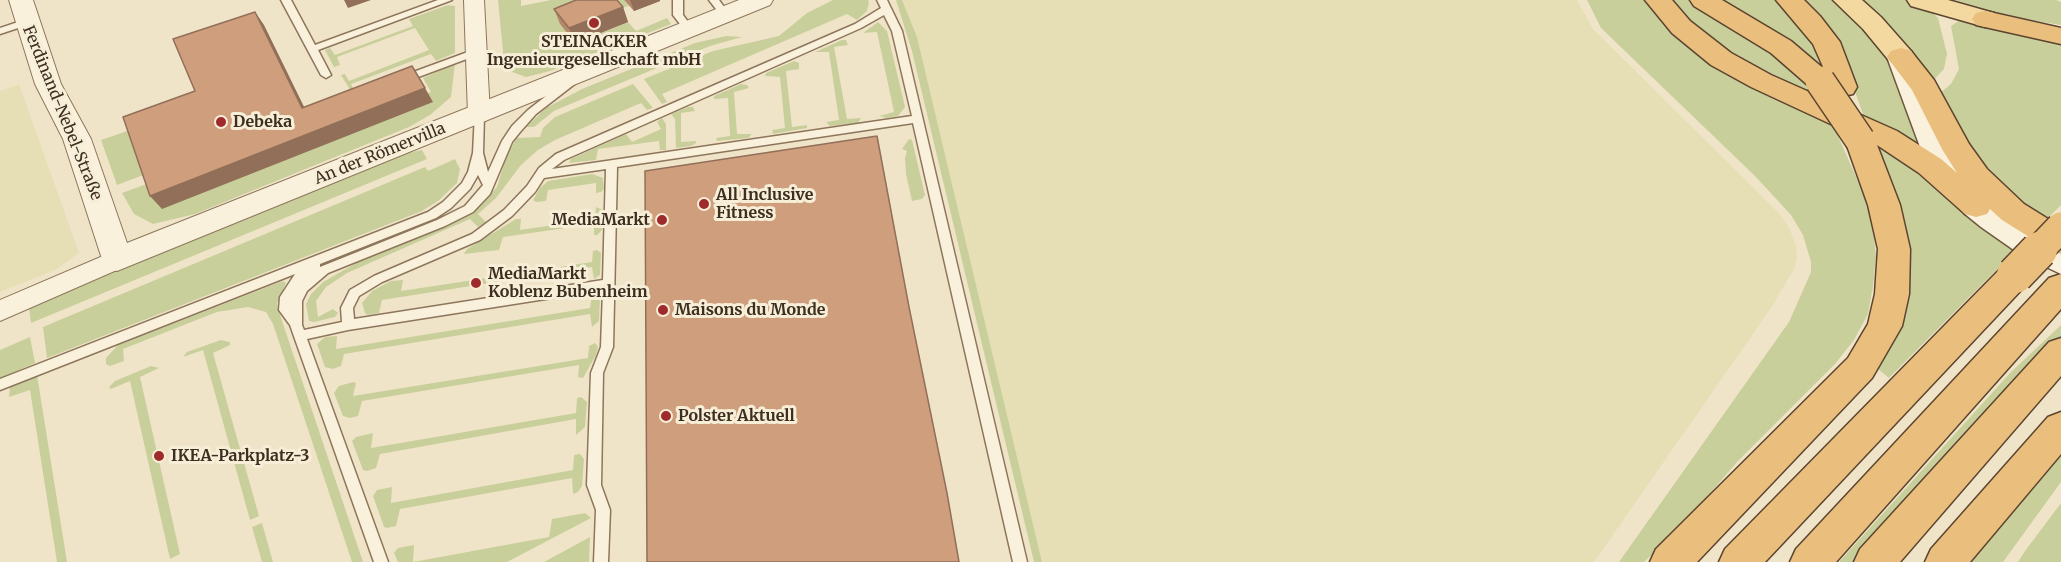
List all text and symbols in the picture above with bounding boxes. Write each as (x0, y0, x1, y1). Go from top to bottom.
marker: STEINACKER Ingenieurgesellschaft mbH (587, 16, 601, 30)
street label: Ferdinand-Nebel-Straße (18, 23, 106, 203)
place label: STEINACKER Ingenieurgesellschaft mbH (487, 32, 701, 70)
place label: Debeka (233, 112, 292, 132)
marker: Debeka (214, 115, 228, 129)
street label: An der Römervilla (312, 119, 448, 189)
place label: All Inclusive Fitness (716, 185, 813, 223)
marker: All Inclusive Fitness (697, 197, 711, 211)
place label: MediaMarkt (552, 210, 650, 230)
marker: MediaMarkt (655, 213, 669, 227)
place label: MediaMarkt Koblenz Bubenheim (488, 264, 648, 302)
marker: MediaMarkt Koblenz Bubenheim (469, 276, 483, 290)
place label: Maisons du Monde (675, 300, 826, 320)
marker: Maisons du Monde (656, 303, 670, 317)
place label: Polster Aktuell (678, 406, 795, 426)
marker: Polster Aktuell (659, 409, 673, 423)
place label: IKEA-Parkplatz-3 (171, 446, 309, 466)
marker: IKEA-Parkplatz-3 (152, 449, 166, 463)

